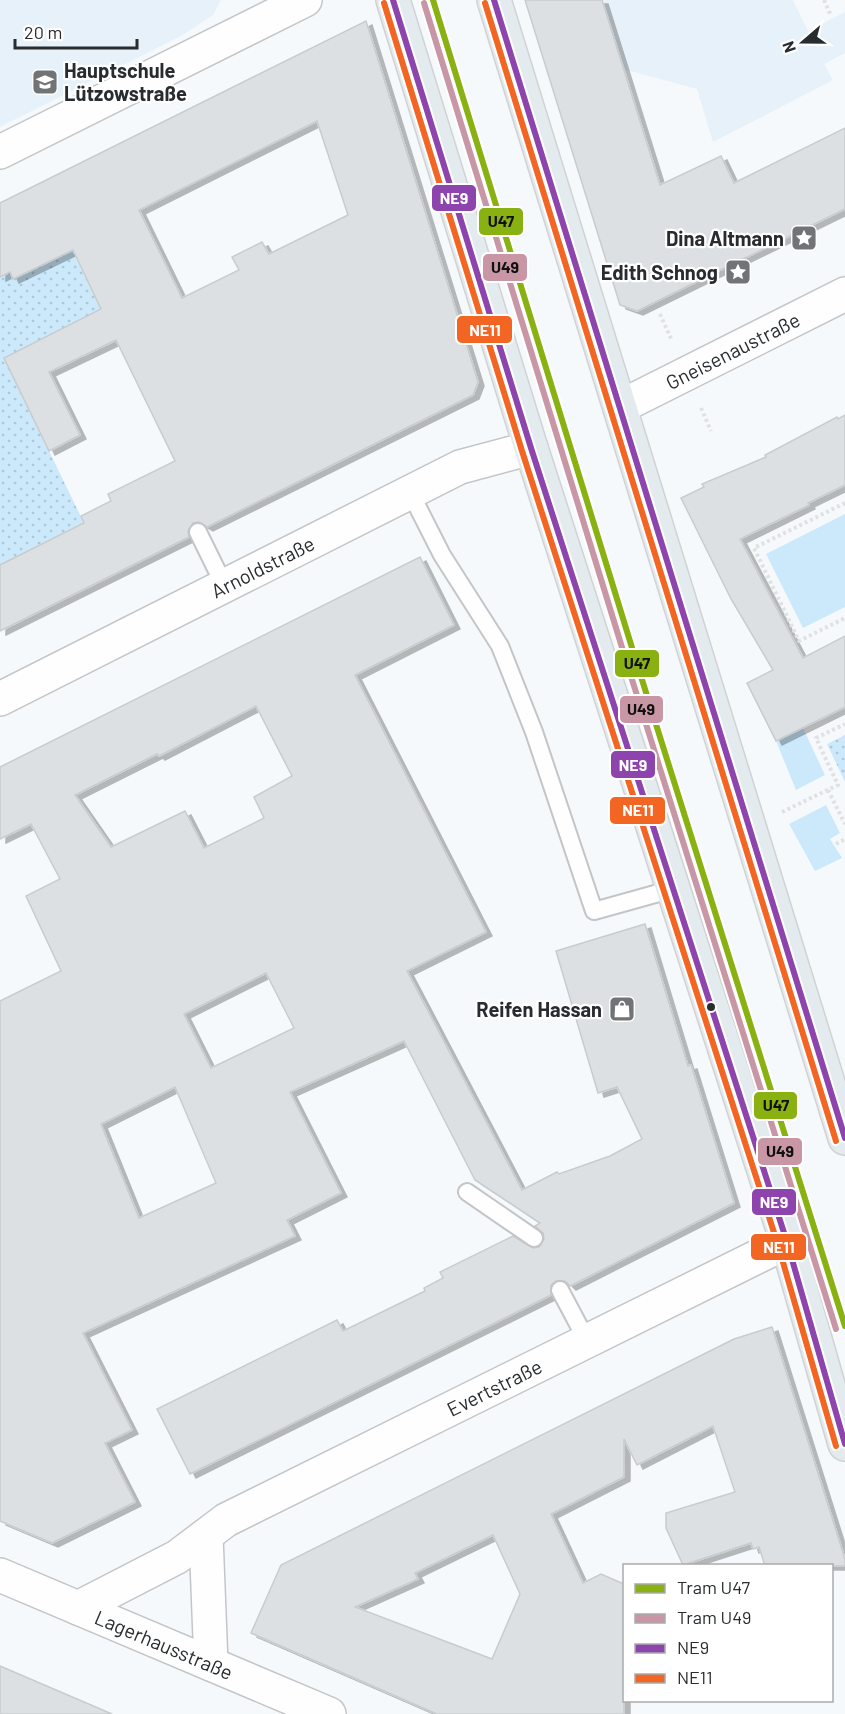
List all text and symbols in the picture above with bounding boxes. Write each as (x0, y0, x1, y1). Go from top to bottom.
scale bar (15, 12, 136, 50)
north arrow (773, 12, 833, 72)
text: 20 m (24, 21, 62, 43)
text: N (778, 39, 799, 56)
place label: Hauptschule Lützowstraße (64, 58, 187, 105)
school or university icon: Hauptschule Lützowstraße (30, 67, 60, 97)
line badge: NE9 (431, 184, 477, 212)
text: NE9 (440, 188, 468, 207)
line badge: U47 (478, 207, 524, 236)
text: U47 (488, 211, 514, 230)
place icon: Dina Altmann (789, 223, 819, 253)
place label: Dina Altmann (666, 226, 784, 250)
line badge: U49 (482, 253, 528, 282)
text: U49 (491, 257, 519, 276)
place icon: Edith Schnog (723, 257, 753, 287)
place label: Edith Schnog (601, 260, 718, 284)
street label: Gneisenaustraße (662, 307, 804, 394)
line badge: NE11 (456, 315, 513, 344)
text: NE11 (469, 320, 501, 339)
street label: Arnoldstraße (207, 531, 318, 603)
line badge: U47 (614, 649, 660, 678)
text: U47 (624, 653, 650, 672)
line badge: U49 (619, 695, 664, 724)
text: U49 (627, 699, 655, 718)
line badge: NE9 (610, 750, 656, 779)
text: NE9 (619, 755, 647, 774)
line badge: NE11 (609, 796, 666, 825)
text: NE11 (622, 800, 654, 819)
shop icon: Reifen Hassan (607, 994, 637, 1024)
place label: Reifen Hassan (476, 997, 602, 1021)
unlabelled marker (705, 1001, 717, 1013)
line badge: U47 (753, 1091, 798, 1120)
text: U47 (763, 1095, 789, 1114)
line badge: U49 (757, 1137, 803, 1166)
text: U49 (766, 1141, 794, 1160)
line badge: NE9 (751, 1188, 797, 1216)
text: NE9 (760, 1192, 788, 1211)
line badge: NE11 (750, 1233, 807, 1261)
text: NE11 (763, 1237, 795, 1256)
street label: Evertstraße (443, 1354, 546, 1421)
legend (623, 1564, 833, 1702)
text: Tram U47 (677, 1576, 751, 1598)
street label: Lagerhausstraße (91, 1605, 237, 1684)
text: Tram U49 (677, 1606, 751, 1628)
text: NE9 (677, 1636, 709, 1658)
text: NE11 (677, 1666, 712, 1688)

